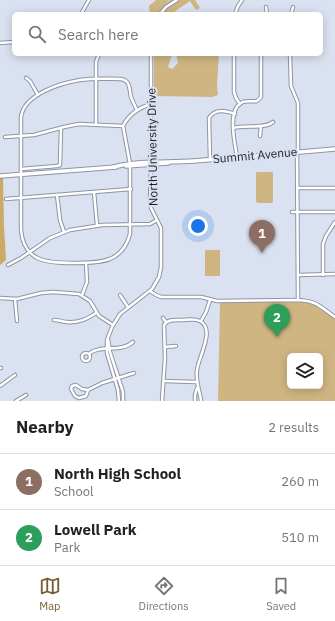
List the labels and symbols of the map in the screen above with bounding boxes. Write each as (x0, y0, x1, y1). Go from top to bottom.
street label: North University Drive (143, 87, 161, 206)
street label: Summit Avenue (212, 144, 298, 166)
your location (188, 216, 208, 236)
pin: 1 (249, 220, 275, 253)
pin: 2 (264, 304, 290, 337)

